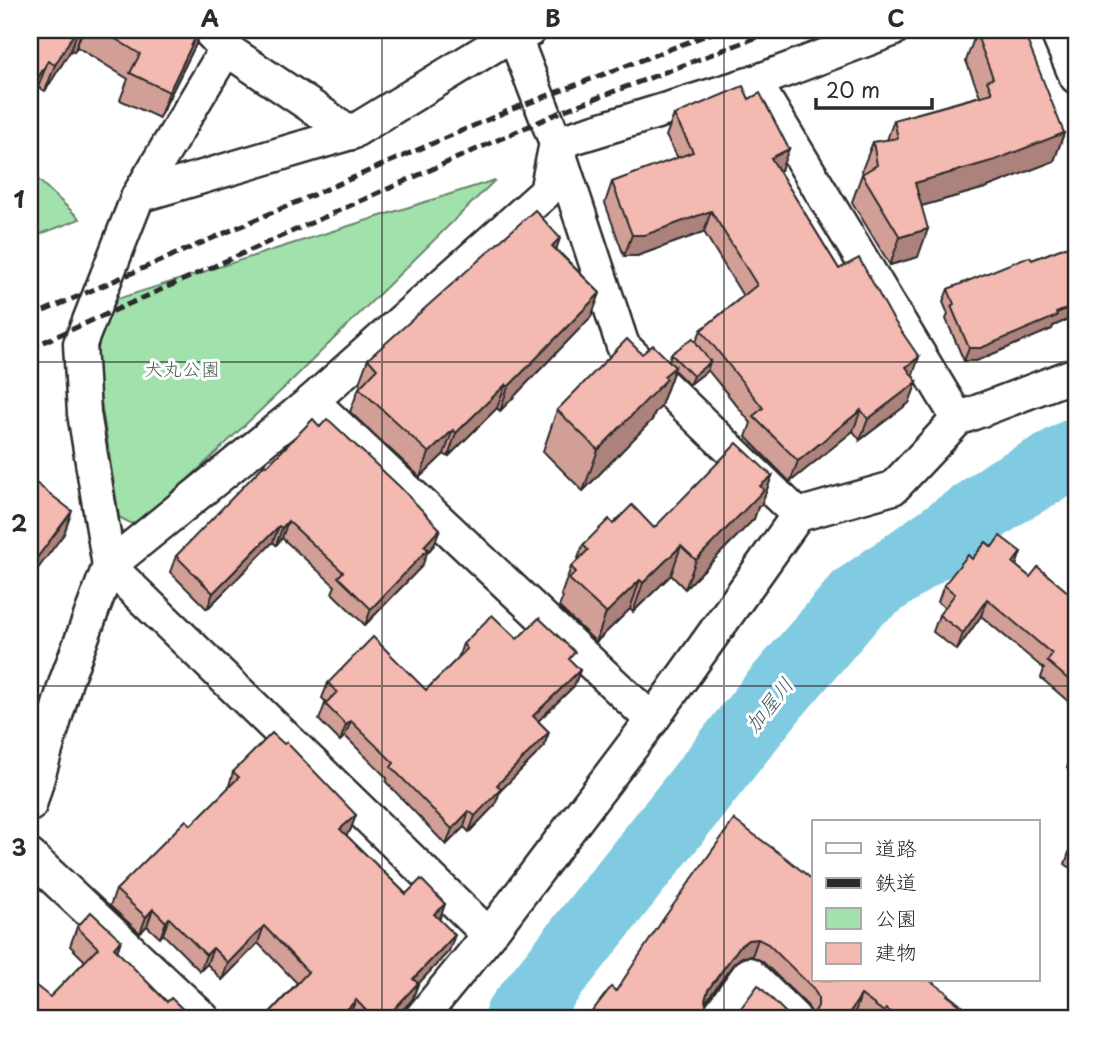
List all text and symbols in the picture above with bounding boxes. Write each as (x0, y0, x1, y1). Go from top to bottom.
text: A (201, 0, 219, 35)
text: B (545, 0, 561, 35)
text: C (887, 0, 905, 35)
scale bar (816, 66, 931, 110)
text: 20 m (826, 73, 880, 105)
text: 1 (14, 181, 25, 216)
park label: 犬丸公園 (144, 354, 220, 382)
text: 2 (11, 505, 27, 540)
water label: 加屋川 (736, 669, 800, 739)
legend (812, 820, 1040, 982)
text: 3 (11, 829, 27, 864)
text: 道路 (875, 831, 917, 863)
text: 鉄道 (875, 865, 917, 897)
text: 公園 (875, 901, 917, 933)
text: 建物 (875, 935, 917, 967)

